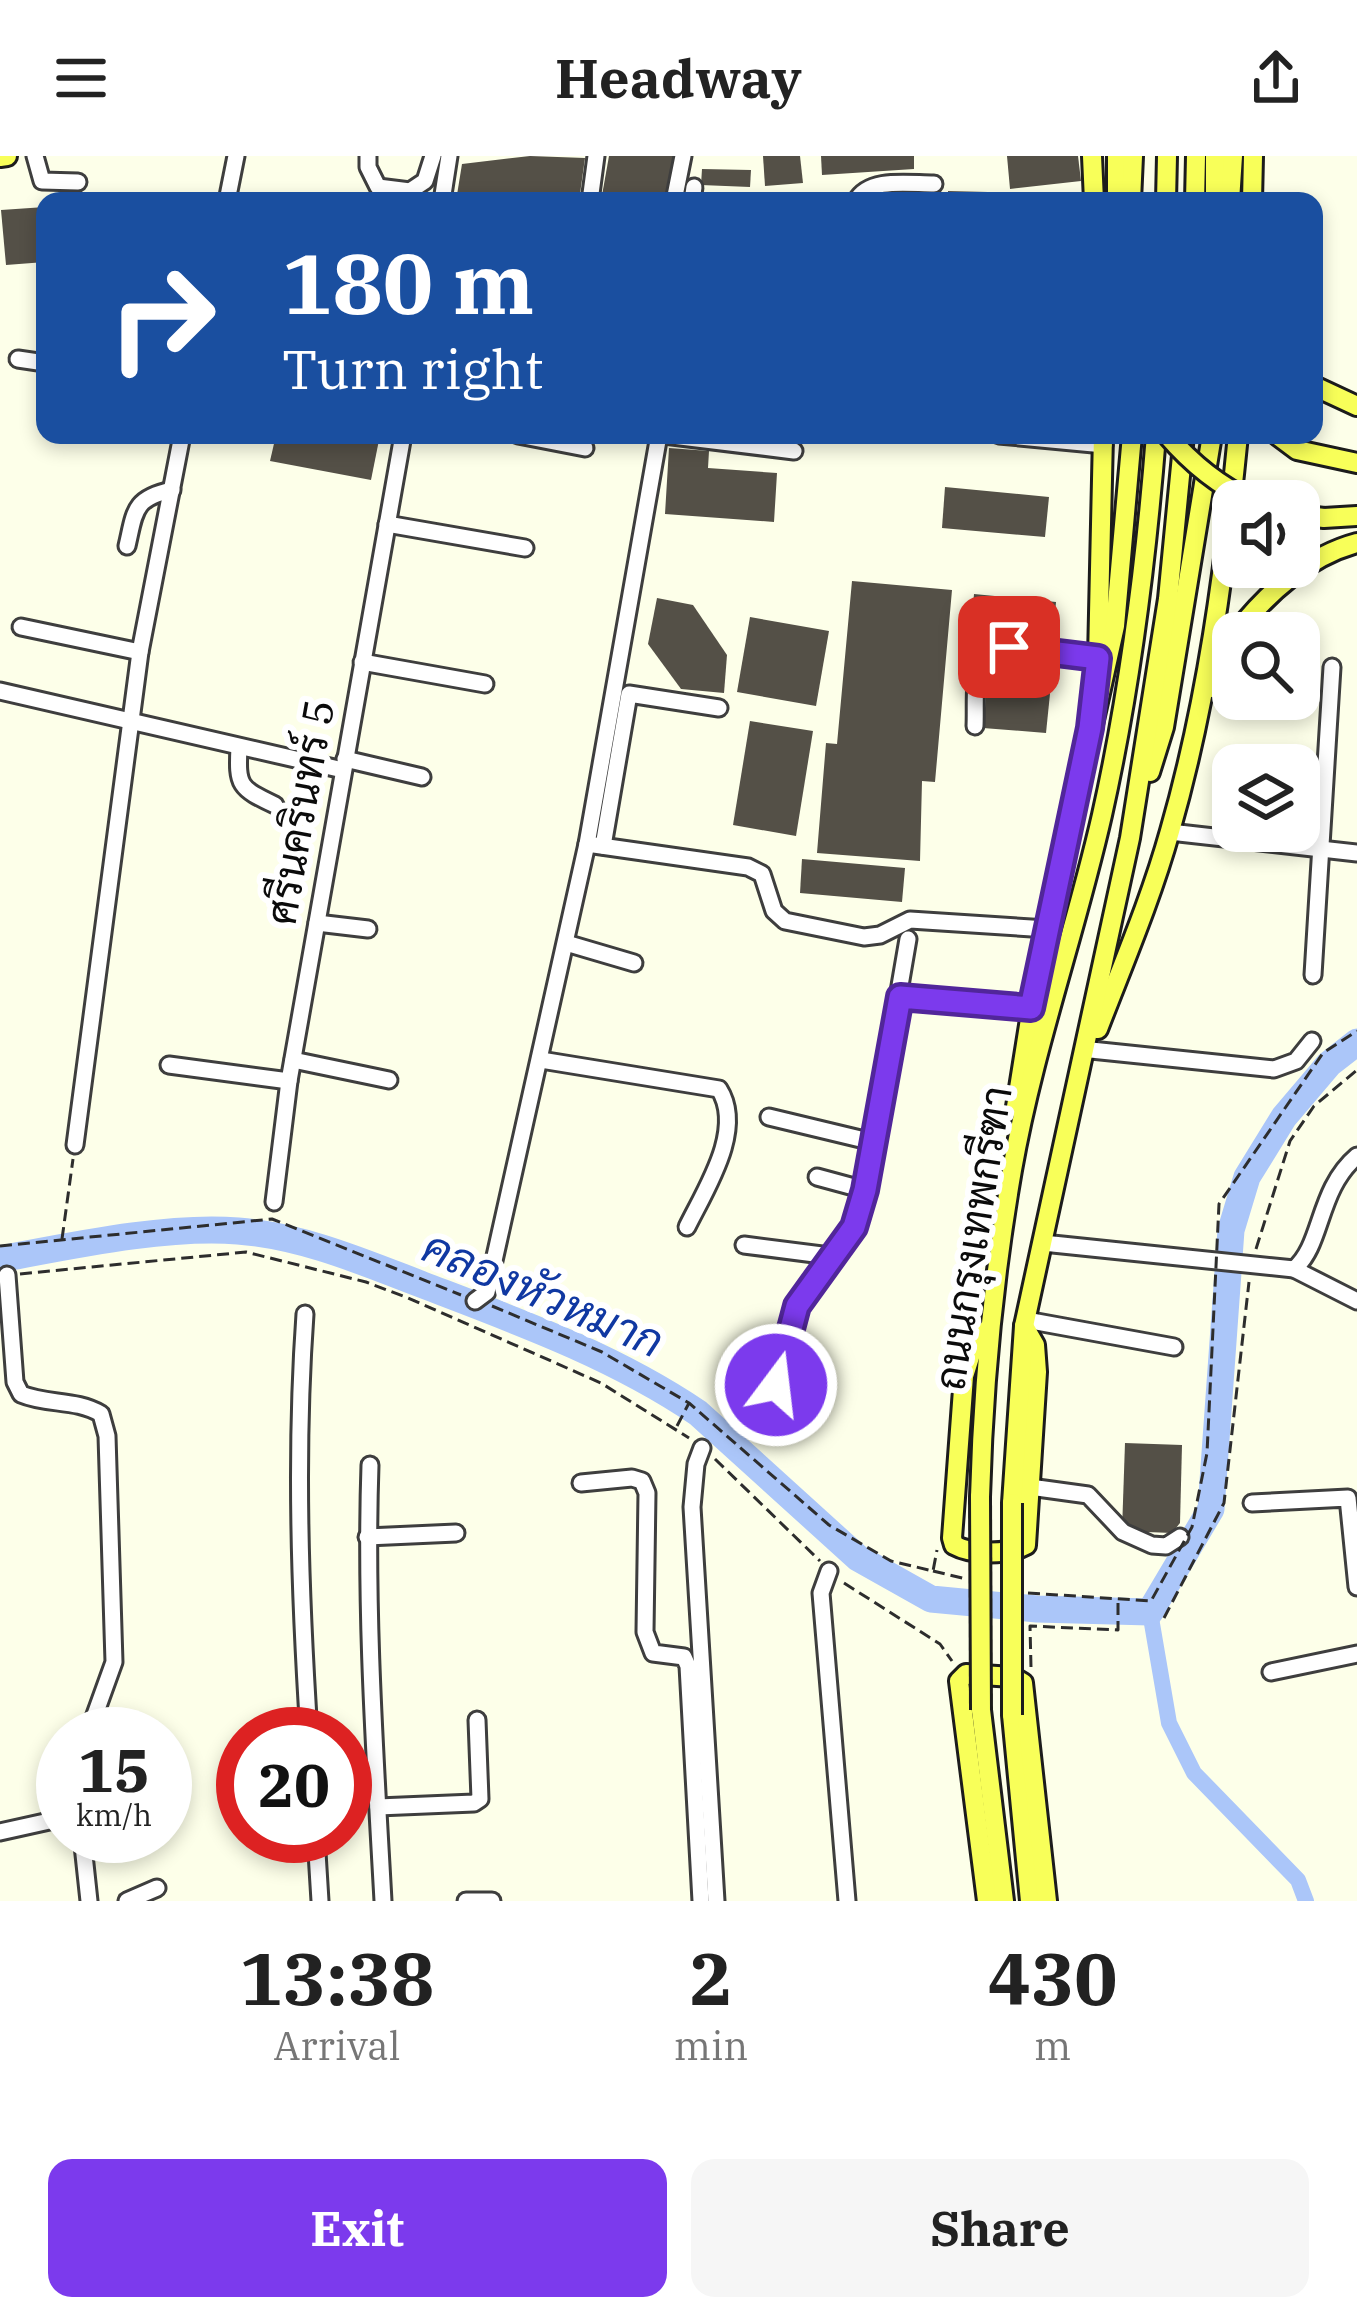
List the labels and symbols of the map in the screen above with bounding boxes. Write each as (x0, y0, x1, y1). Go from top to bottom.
pin (958, 596, 1060, 698)
street label: ศรีนครินทร์ 5 (253, 695, 346, 929)
street label: ถนนกรุงเทพกรีฑา (921, 1082, 1027, 1394)
water label: คลองหัวหมาก (414, 1216, 672, 1370)
position arrow (713, 1322, 839, 1448)
speed limit sign: 20 (216, 1707, 372, 1863)

